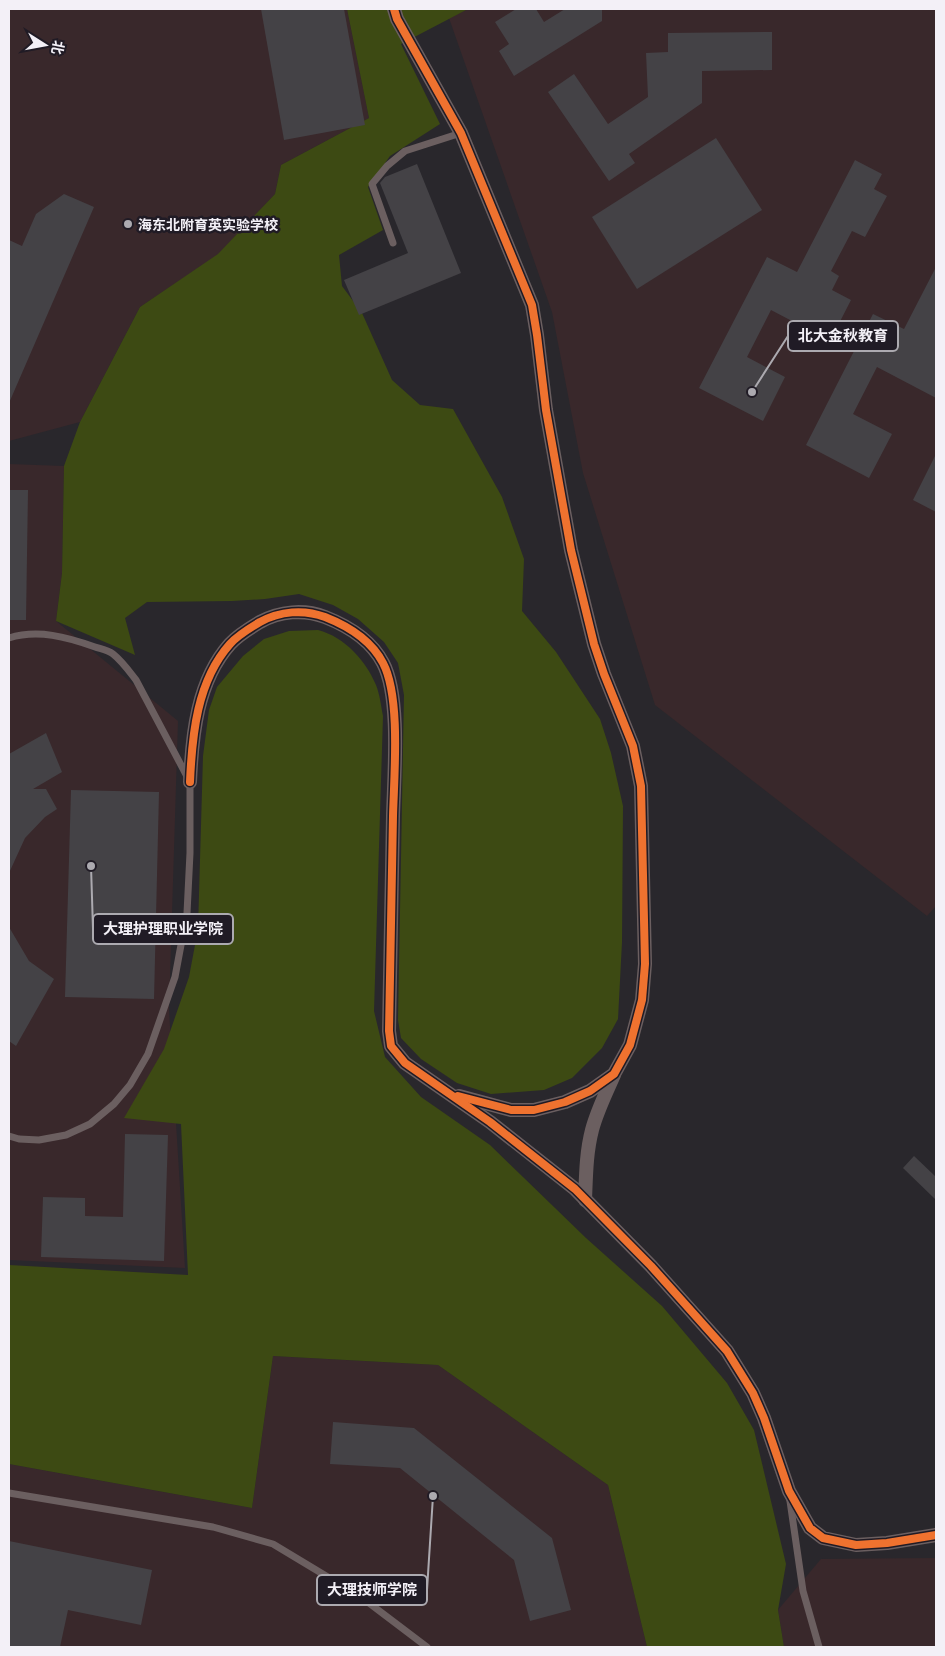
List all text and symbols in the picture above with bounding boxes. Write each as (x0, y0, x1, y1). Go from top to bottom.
north arrow (20, 20, 70, 70)
text: 北 (48, 39, 69, 56)
place label: 海东北附育英实验学校 (138, 215, 278, 234)
marker: 海东北附育英实验学校 (122, 218, 134, 230)
callout: 北大金秋教育 (788, 321, 898, 351)
text: 北大金秋教育 (798, 325, 888, 345)
callout: 大理护理职业学院 (93, 914, 233, 944)
text: 大理护理职业学院 (103, 918, 223, 938)
callout: 大理技师学院 (317, 1575, 427, 1605)
text: 大理技师学院 (327, 1579, 417, 1599)

